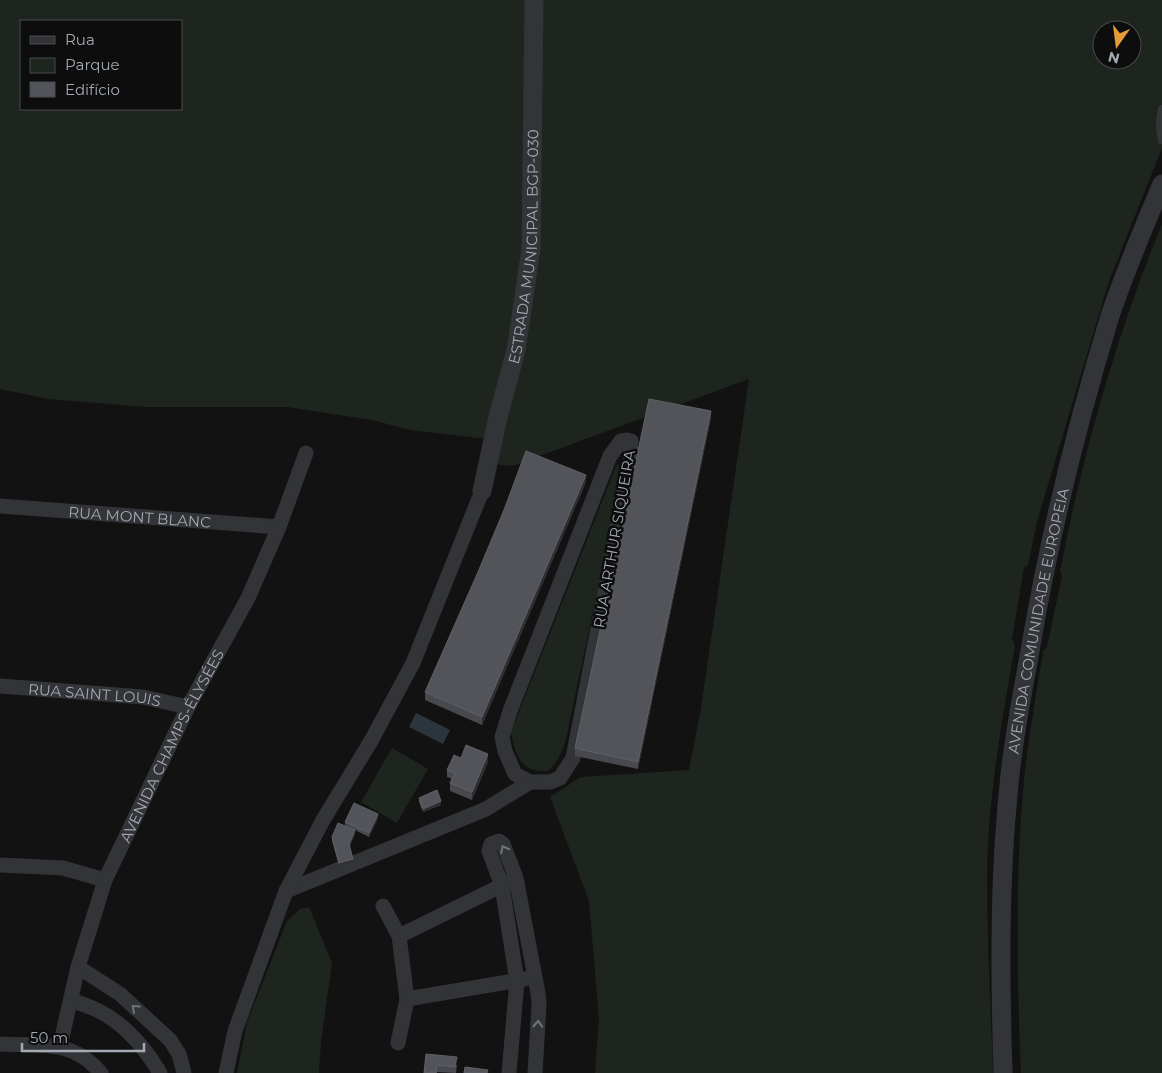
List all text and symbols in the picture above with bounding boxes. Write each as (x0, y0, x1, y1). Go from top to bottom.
legend (20, 20, 182, 110)
north arrow (1092, 20, 1142, 70)
text: Rua (65, 30, 95, 49)
text: N (1106, 48, 1122, 68)
text: Parque (65, 55, 120, 74)
text: Edifício (65, 80, 120, 99)
street label: ESTRADA MUNICIPAL BGP-030 (503, 129, 542, 366)
street label: RUA ARTHUR SIQUEIRA (589, 448, 639, 630)
street label: AVENIDA COMUNIDADE EUROPEIA (1003, 486, 1072, 755)
street label: RUA MONT BLANC (68, 502, 212, 531)
street label: AVENIDA CHAMPS-ÉLYSÉES (115, 646, 228, 845)
street label: RUA SAINT LOUIS (27, 679, 163, 710)
one-way arrow (500, 846, 510, 855)
one-way arrow (132, 1004, 141, 1013)
scale bar (22, 1020, 145, 1052)
one-way arrow (533, 1020, 544, 1028)
text: 50 m (30, 1028, 68, 1047)

